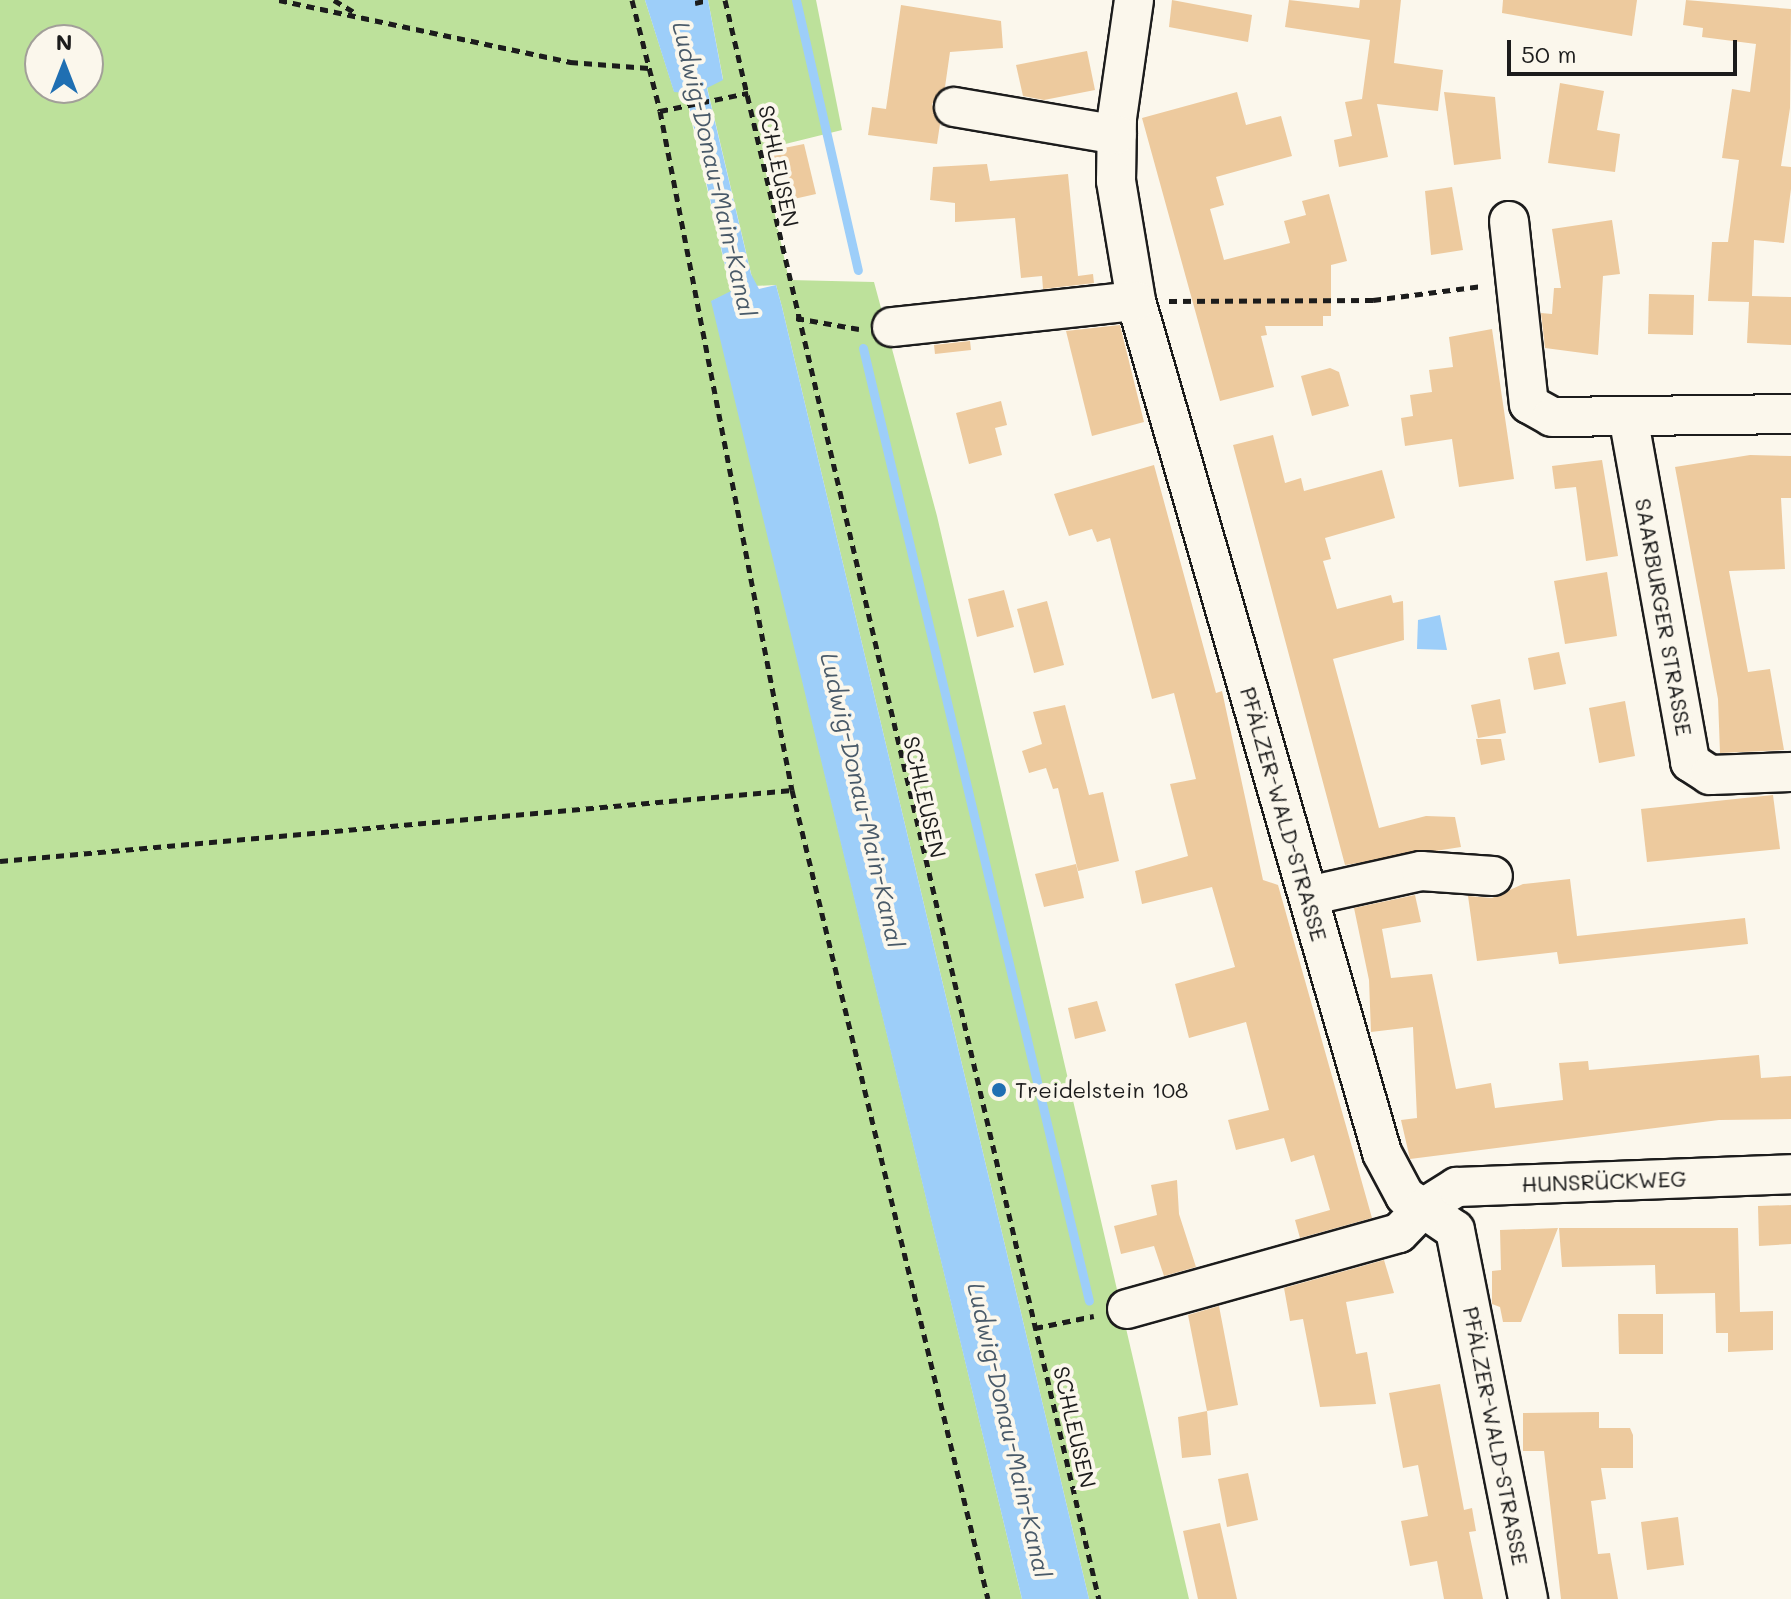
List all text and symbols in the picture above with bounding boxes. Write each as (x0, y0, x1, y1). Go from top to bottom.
water label: Ludwig-Donau-Main-Kanal (667, 19, 763, 319)
north arrow (24, 24, 104, 104)
scale bar (1511, 24, 1741, 74)
text: N (56, 27, 72, 56)
text: 50 m (1521, 38, 1577, 69)
street label: SCHLEUSEN (753, 103, 805, 229)
street label: SAARBURGER STRASSE (1630, 496, 1698, 738)
water label: Ludwig-Donau-Main-Kanal (815, 650, 911, 950)
street label: PFÄLZER-WALD-STRASSE (1235, 684, 1333, 944)
street label: SCHLEUSEN (898, 734, 952, 860)
place label: Treidelstein 108 (1015, 1077, 1188, 1103)
marker: Treidelstein 108 (990, 1081, 1008, 1099)
street label: HUNSRÜCKWEG (1521, 1165, 1687, 1197)
water label: Ludwig-Donau-Main-Kanal (962, 1280, 1058, 1580)
street label: PFÄLZER-WALD-STRASSE (1458, 1304, 1534, 1568)
street label: SCHLEUSEN (1048, 1364, 1102, 1490)

